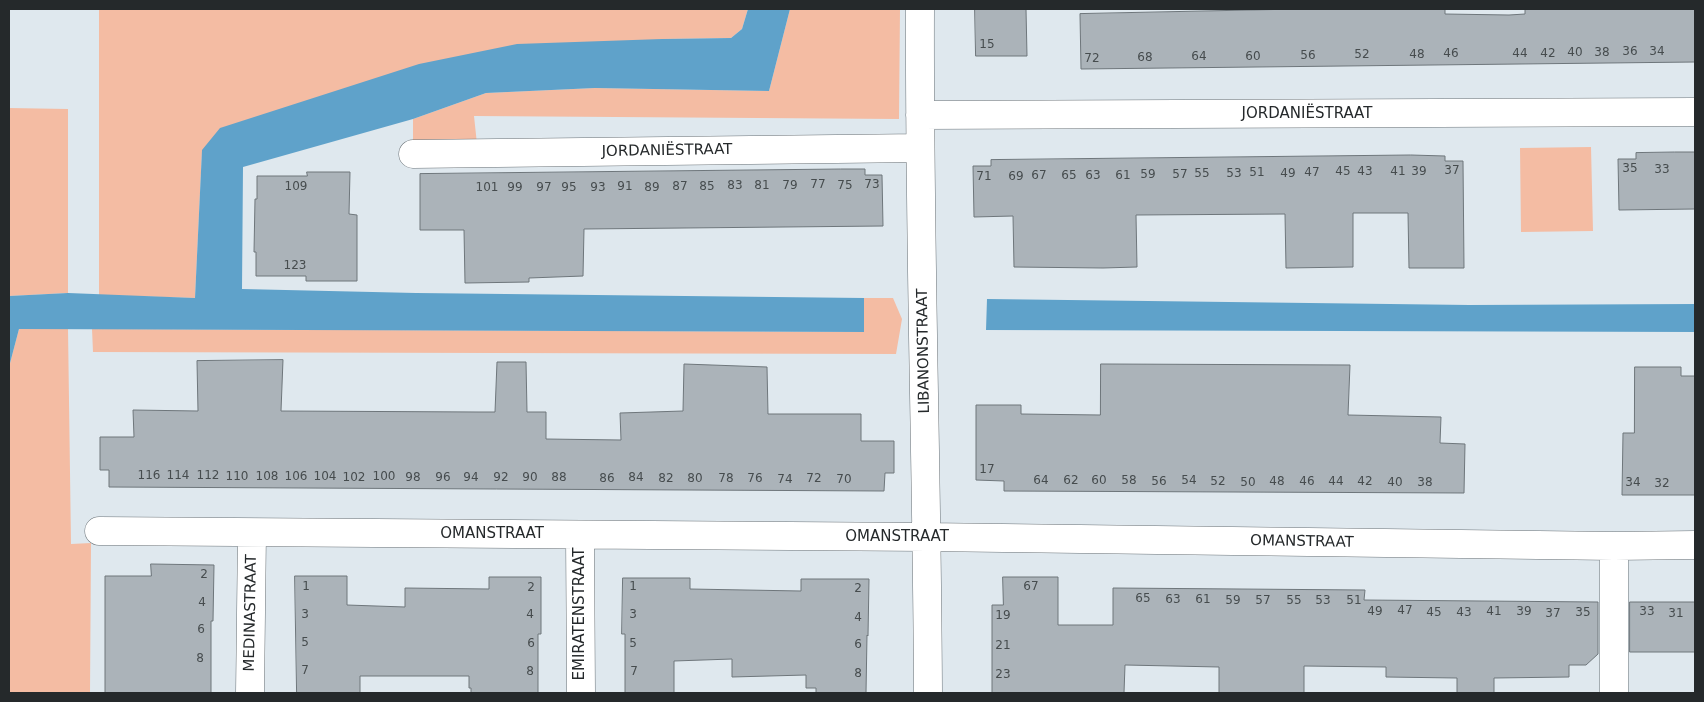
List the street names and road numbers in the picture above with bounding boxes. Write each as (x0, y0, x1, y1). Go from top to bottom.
street label: JORDANIËSTRAAT (1242, 105, 1372, 123)
street label: JORDANIËSTRAAT (601, 141, 733, 161)
street label: LIBANONSTRAAT (914, 288, 934, 414)
street label: OMANSTRAAT (440, 525, 544, 543)
street label: OMANSTRAAT (845, 528, 949, 546)
street label: OMANSTRAAT (1250, 532, 1354, 552)
street label: EMIRATENSTRAAT (571, 547, 589, 681)
street label: MEDINASTRAAT (241, 554, 261, 672)

